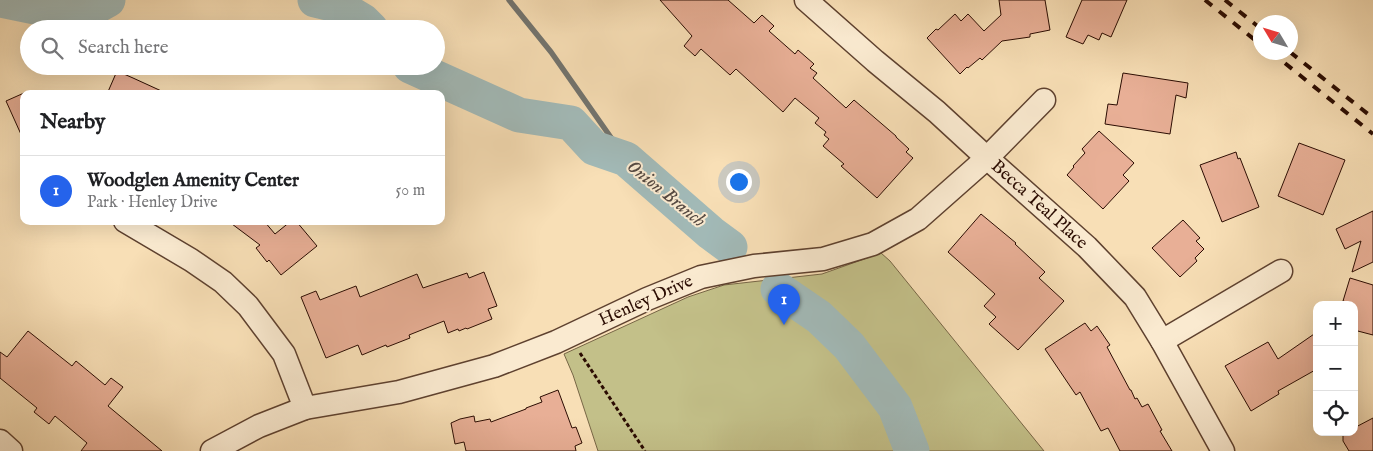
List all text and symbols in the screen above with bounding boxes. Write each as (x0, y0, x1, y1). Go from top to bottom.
north arrow (1253, 15, 1298, 60)
search box (20, 20, 445, 75)
icon: search (38, 34, 66, 62)
text: Search here (78, 36, 169, 60)
text: Nearby (40, 109, 105, 136)
water label: Onion Branch (622, 155, 710, 233)
street label: Becca Teal Place (986, 155, 1092, 255)
text: Woodglen Amenity Center (87, 169, 299, 193)
your location (726, 169, 752, 195)
text: 1 (53, 181, 59, 201)
text: 50 m (396, 181, 425, 201)
text: Park · Henley Drive (87, 193, 218, 213)
street label: Henley Drive (595, 270, 697, 332)
pin: 1 (768, 284, 800, 325)
map controls (1313, 301, 1358, 436)
button: + (1313, 301, 1358, 346)
button: − (1313, 346, 1358, 391)
button: locate (1313, 391, 1358, 436)

